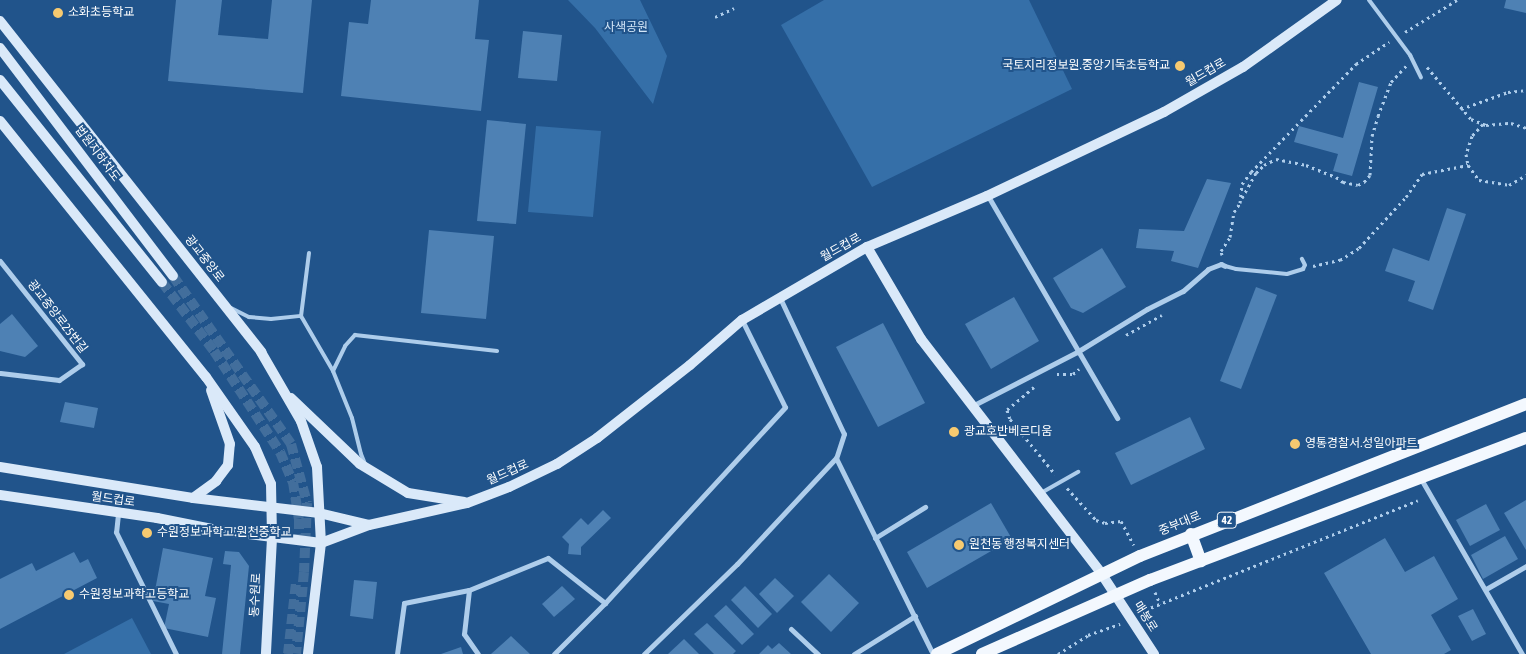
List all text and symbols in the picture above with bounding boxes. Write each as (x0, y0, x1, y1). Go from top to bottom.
place label: 소화초등학교 (68, 6, 134, 20)
marker: 소화초등학교 (52, 7, 64, 19)
park label: 사색공원 (604, 21, 648, 35)
street label: 월드컵로 (1183, 56, 1229, 90)
place label: 국토지리정보원.중앙기독초등학교 (1002, 59, 1170, 73)
marker: 국토지리정보원.중앙기독초등학교 (1174, 60, 1186, 72)
street label: 법원지하차도 (71, 123, 123, 185)
street label: 월드컵로 (818, 231, 864, 265)
street label: 광교중앙로 (181, 233, 227, 285)
street label: 광교중앙로25번길 (24, 278, 90, 356)
place label: 광교호반베르디움 (964, 425, 1052, 439)
marker: 광교호반베르디움 (948, 426, 960, 438)
place label: 영통경찰서.성일아파트 (1305, 437, 1418, 451)
marker: 영통경찰서.성일아파트 (1289, 438, 1301, 450)
street label: 월드컵로 (485, 457, 531, 489)
street label: 월드컵로 (90, 490, 136, 510)
street label: 중부대로 (1157, 509, 1203, 539)
road number: 42 (1216, 512, 1238, 528)
place label: 수원정보과학고.원천중학교 (157, 526, 292, 540)
marker: 수원정보과학고.원천중학교 (141, 527, 153, 539)
place label: 원천동 행정복지센터 (969, 538, 1070, 552)
marker: 원천동 행정복지센터 (953, 539, 965, 551)
street label: 동수원로 (248, 573, 264, 617)
place label: 수원정보과학고등학교 (79, 588, 189, 602)
marker: 수원정보과학고등학교 (63, 589, 75, 601)
street label: 매봉로 (1130, 599, 1160, 635)

